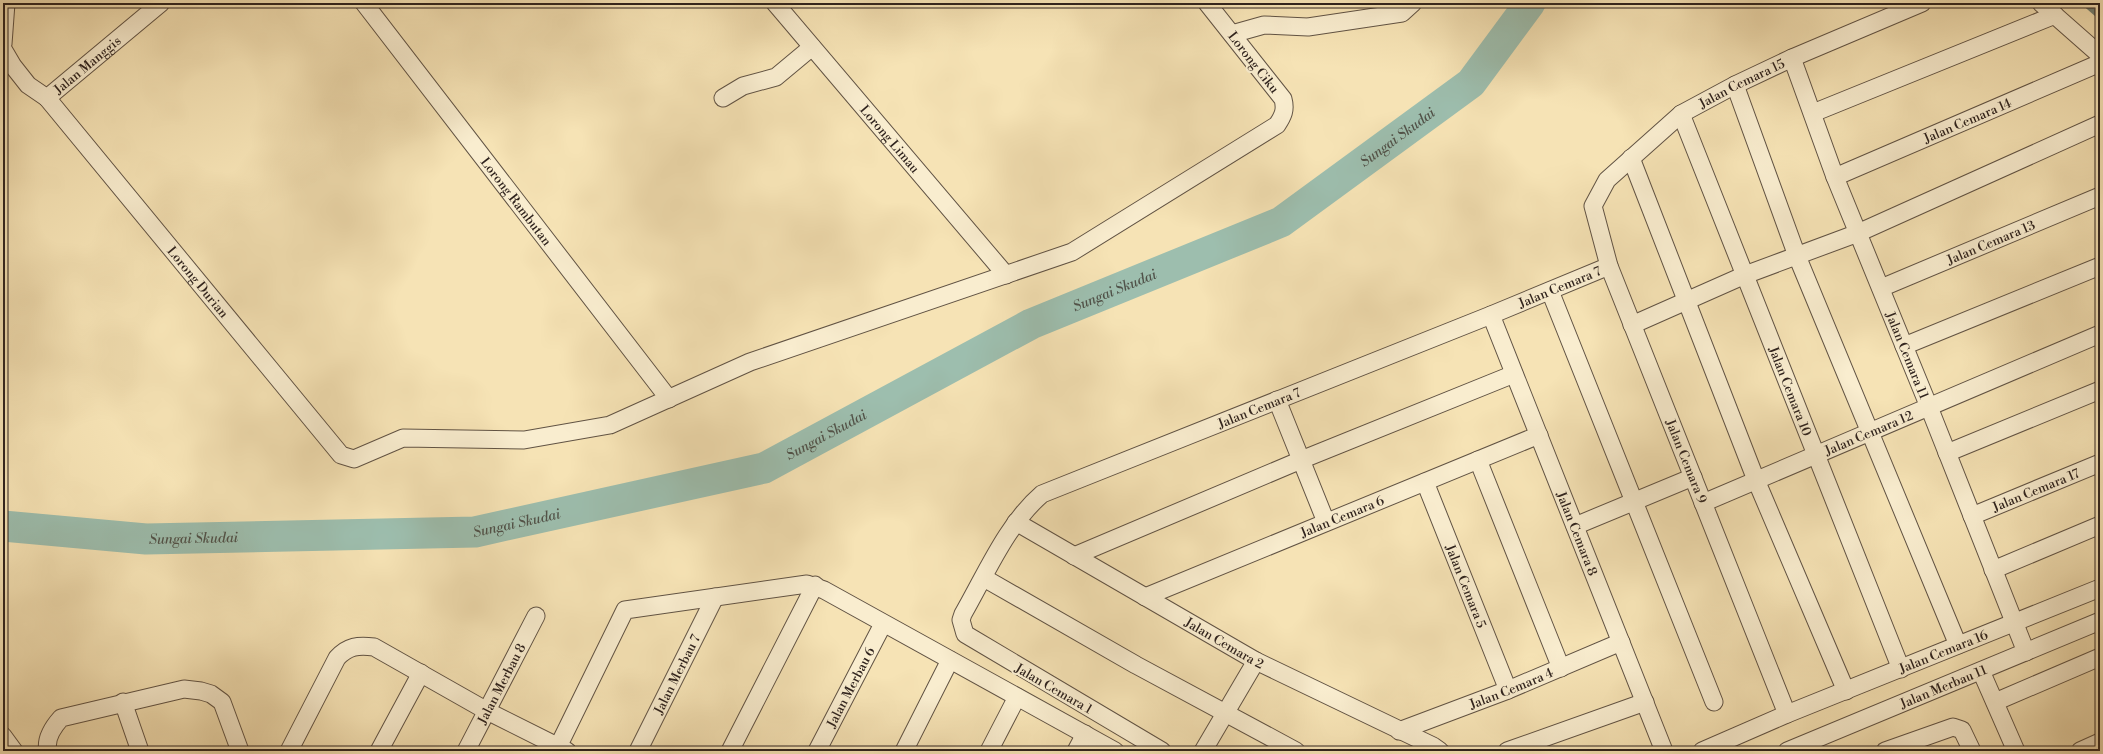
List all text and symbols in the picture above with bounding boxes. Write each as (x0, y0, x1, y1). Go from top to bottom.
street label: Lorong Ciku (1224, 29, 1283, 97)
street label: Jalan Manggis (50, 33, 125, 99)
street label: Jalan Cemara 15 (1695, 56, 1788, 112)
street label: Jalan Cemara 14 (1920, 95, 2014, 147)
street label: Lorong Limau (856, 102, 923, 177)
water label: Sungai Skudai (1357, 104, 1440, 171)
street label: Lorong Rambutan (477, 154, 555, 249)
street label: Jalan Cemara 13 (1944, 217, 2038, 269)
street label: Lorong Durian (163, 243, 232, 322)
street label: Jalan Cemara 7 (1515, 263, 1604, 312)
water label: Sungai Skudai (1070, 266, 1160, 316)
street label: Jalan Cemara 11 (1882, 309, 1932, 402)
street label: Jalan Cemara 10 (1765, 343, 1815, 439)
street label: Jalan Cemara 7 (1215, 385, 1303, 433)
water label: Sungai Skudai (783, 406, 870, 465)
street label: Jalan Cemara 12 (1821, 408, 1916, 460)
street label: Jalan Cemara 9 (1662, 416, 1710, 506)
street label: Jalan Cemara 17 (1989, 465, 2082, 516)
street label: Jalan Cemara 8 (1552, 488, 1601, 578)
street label: Jalan Cemara 6 (1297, 493, 1387, 542)
water label: Sungai Skudai (471, 505, 563, 542)
water label: Sungai Skudai (149, 529, 239, 549)
street label: Jalan Cemara 5 (1441, 541, 1489, 630)
street label: Jalan Cemara 2 (1181, 614, 1266, 673)
street label: Jalan Cemara 16 (1896, 627, 1990, 677)
street label: Jalan Merbau 7 (650, 632, 704, 718)
street label: Jalan Merbau 8 (474, 641, 529, 728)
street label: Jalan Merbau 6 (823, 644, 879, 731)
street label: Jalan Cemara 1 (1011, 660, 1095, 718)
street label: Jalan Merbau 11 (1897, 662, 1990, 713)
street label: Jalan Cemara 4 (1466, 665, 1556, 713)

